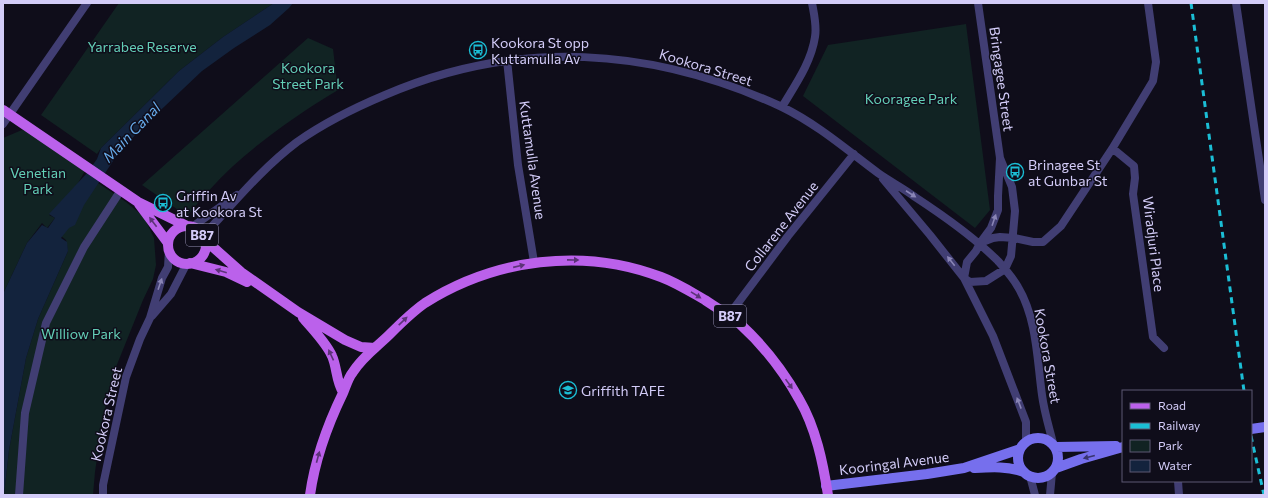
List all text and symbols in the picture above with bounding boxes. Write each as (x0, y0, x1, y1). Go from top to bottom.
street label: Bringagee Street (986, 26, 1018, 133)
place label: Kookora St opp Kuttamulla Av (491, 34, 589, 67)
park label: Yarrabee Reserve (87, 38, 197, 55)
bus stop icon: Kookora St opp Kuttamulla Av (468, 40, 488, 60)
street label: Kookora Street (657, 45, 755, 89)
park label: Kookora Street Park (272, 59, 344, 92)
park label: Kooragee Park (865, 90, 958, 107)
water label: Main Canal (98, 98, 165, 165)
street label: Kuttamulla Avenue (516, 100, 550, 220)
place label: Brinagee St at Gunbar St (1028, 156, 1108, 189)
bus stop icon: Brinagee St at Gunbar St (1005, 162, 1025, 182)
park label: Venetian Park (10, 164, 66, 197)
street label: Collarene Avenue (740, 177, 822, 275)
place label: Griffin Av at Kookora St (176, 187, 263, 220)
one-way arrow (906, 190, 916, 198)
bus stop icon: Griffin Av at Kookora St (153, 193, 173, 213)
street label: Wiradjuri Place (1140, 195, 1168, 293)
one-way arrow (992, 213, 998, 225)
one-way arrow (149, 217, 157, 228)
road number: B87 (186, 224, 218, 246)
one-way arrow (946, 256, 955, 267)
one-way arrow (567, 257, 580, 263)
one-way arrow (513, 262, 525, 268)
one-way arrow (214, 268, 226, 274)
one-way arrow (158, 278, 164, 290)
one-way arrow (691, 291, 701, 299)
road number: B87 (714, 305, 746, 327)
street label: Kookora Street (1031, 307, 1065, 405)
one-way arrow (398, 316, 408, 326)
park label: Williow Park (41, 325, 121, 342)
one-way arrow (327, 349, 333, 361)
street label: Kookora Street (87, 365, 125, 463)
one-way arrow (785, 378, 793, 389)
school or university icon: Griffith TAFE (558, 380, 578, 400)
place label: Griffith TAFE (581, 382, 665, 399)
legend (1122, 390, 1252, 482)
one-way arrow (1015, 397, 1021, 409)
text: Road (1158, 398, 1186, 412)
text: Railway (1158, 418, 1200, 432)
text: Park (1158, 438, 1184, 452)
street label: Kooringal Avenue (838, 448, 950, 478)
one-way arrow (315, 451, 321, 463)
one-way arrow (1083, 454, 1095, 460)
text: Water (1158, 458, 1192, 472)

